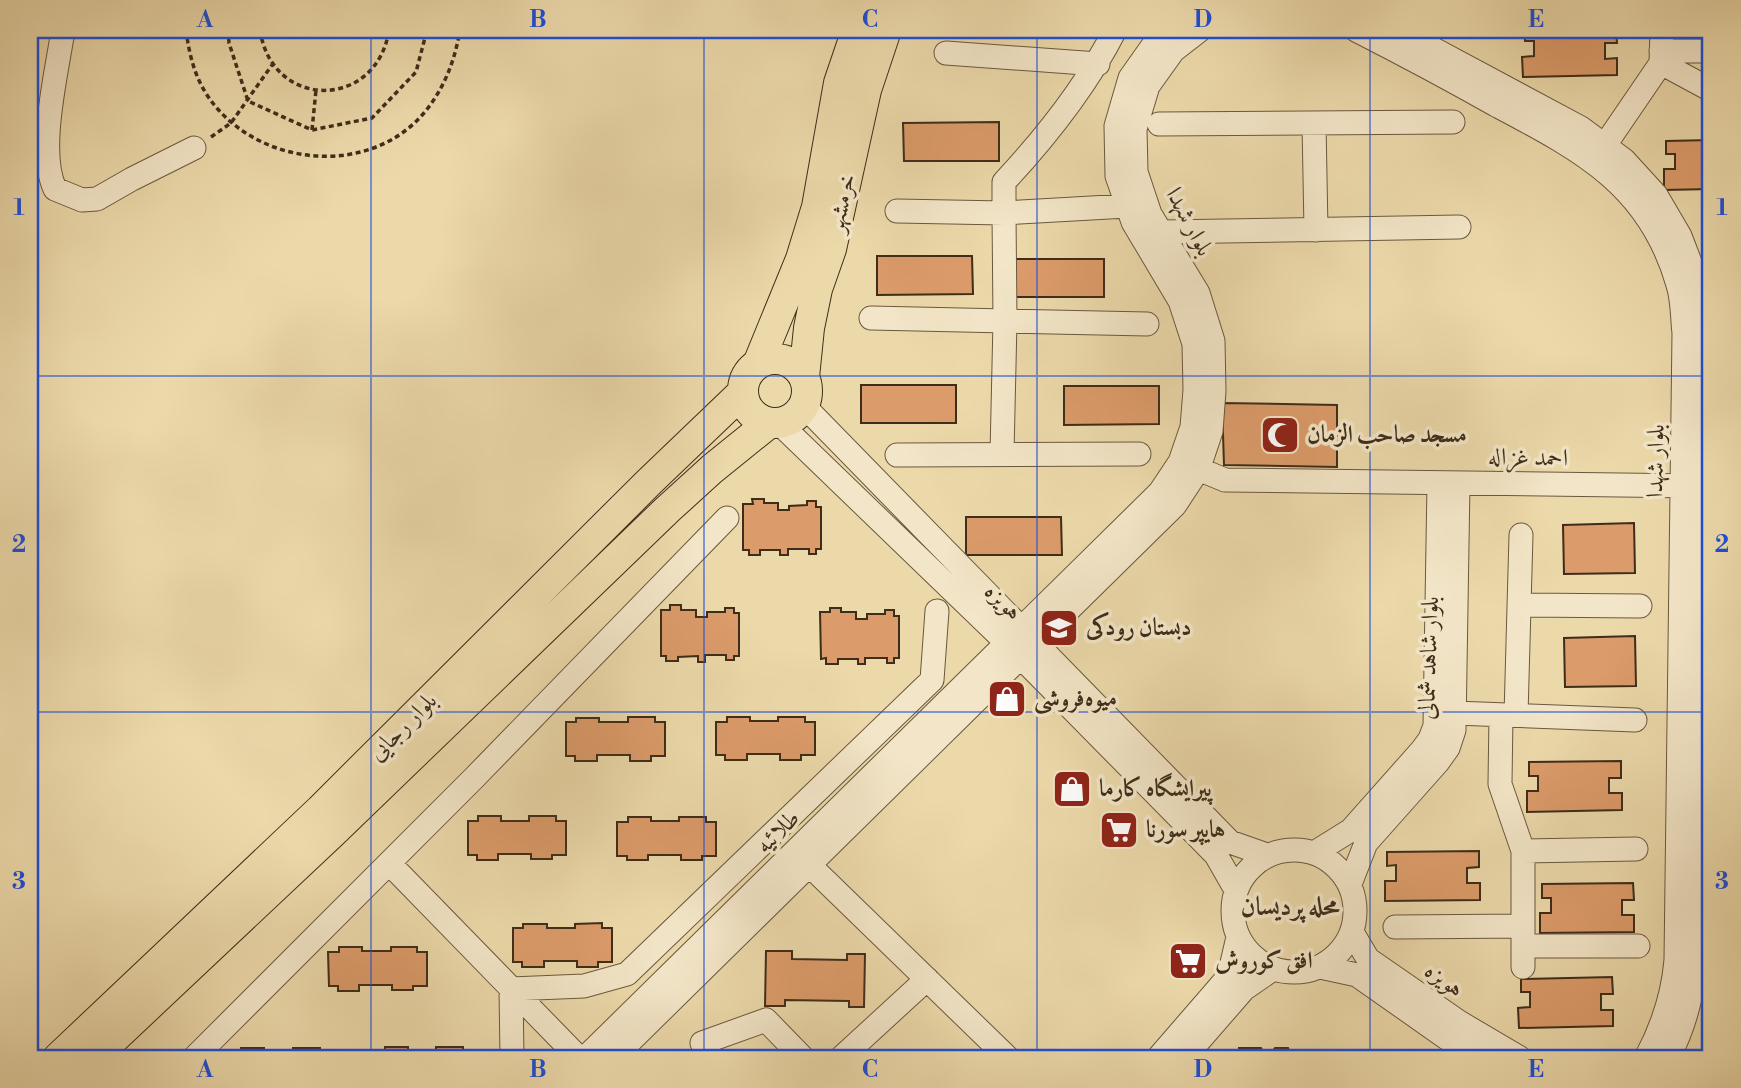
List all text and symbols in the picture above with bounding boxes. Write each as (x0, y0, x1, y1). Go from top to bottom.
text: A (196, 6, 214, 34)
text: B (529, 6, 547, 34)
text: C (862, 6, 878, 34)
text: D (1194, 6, 1212, 34)
text: E (1528, 6, 1544, 34)
street label: خرمشهر (820, 171, 863, 238)
street label: بلوار شهدا (1158, 182, 1220, 262)
text: 1 (13, 194, 25, 222)
text: 1 (1716, 194, 1728, 222)
mosque icon: مسجد صاحب الزمان (1259, 414, 1301, 456)
place label: مسجد صاحب الزمان (1307, 420, 1467, 450)
street label: بلوار شهدا (1640, 424, 1672, 498)
street label: احمد غزاله (1488, 442, 1568, 475)
text: 2 (12, 531, 26, 559)
text: 2 (1715, 531, 1729, 559)
street label: هویزه (978, 577, 1028, 627)
street label: بلوار شاهد شمالی (1412, 596, 1446, 720)
school or university icon: دبستان رودکی (1038, 607, 1080, 649)
place label: دبستان رودکی (1085, 612, 1192, 643)
shop icon: میوه‌فروشی (986, 678, 1028, 720)
place label: میوه‌فروشی (1034, 684, 1117, 715)
street label: بلوار رجایی (362, 686, 444, 768)
shop icon: پیرایشگاه کارما (1051, 768, 1093, 810)
place label: پیرایشگاه کارما (1099, 772, 1213, 806)
street label: طلائیه (749, 804, 807, 860)
supermarket icon: هایپر سورنا (1098, 809, 1140, 851)
place label: هایپر سورنا (1146, 815, 1225, 846)
text: 3 (12, 868, 26, 896)
text: 3 (1715, 868, 1729, 896)
district label: محله پردیسان (1241, 891, 1341, 923)
supermarket icon: افق کوروش (1167, 940, 1209, 982)
place label: افق کوروش (1215, 946, 1313, 976)
street label: هویزه (1418, 956, 1470, 1004)
text: A (196, 1056, 214, 1084)
text: B (529, 1056, 547, 1084)
text: C (862, 1056, 878, 1084)
text: D (1194, 1056, 1212, 1084)
text: E (1528, 1056, 1544, 1084)

